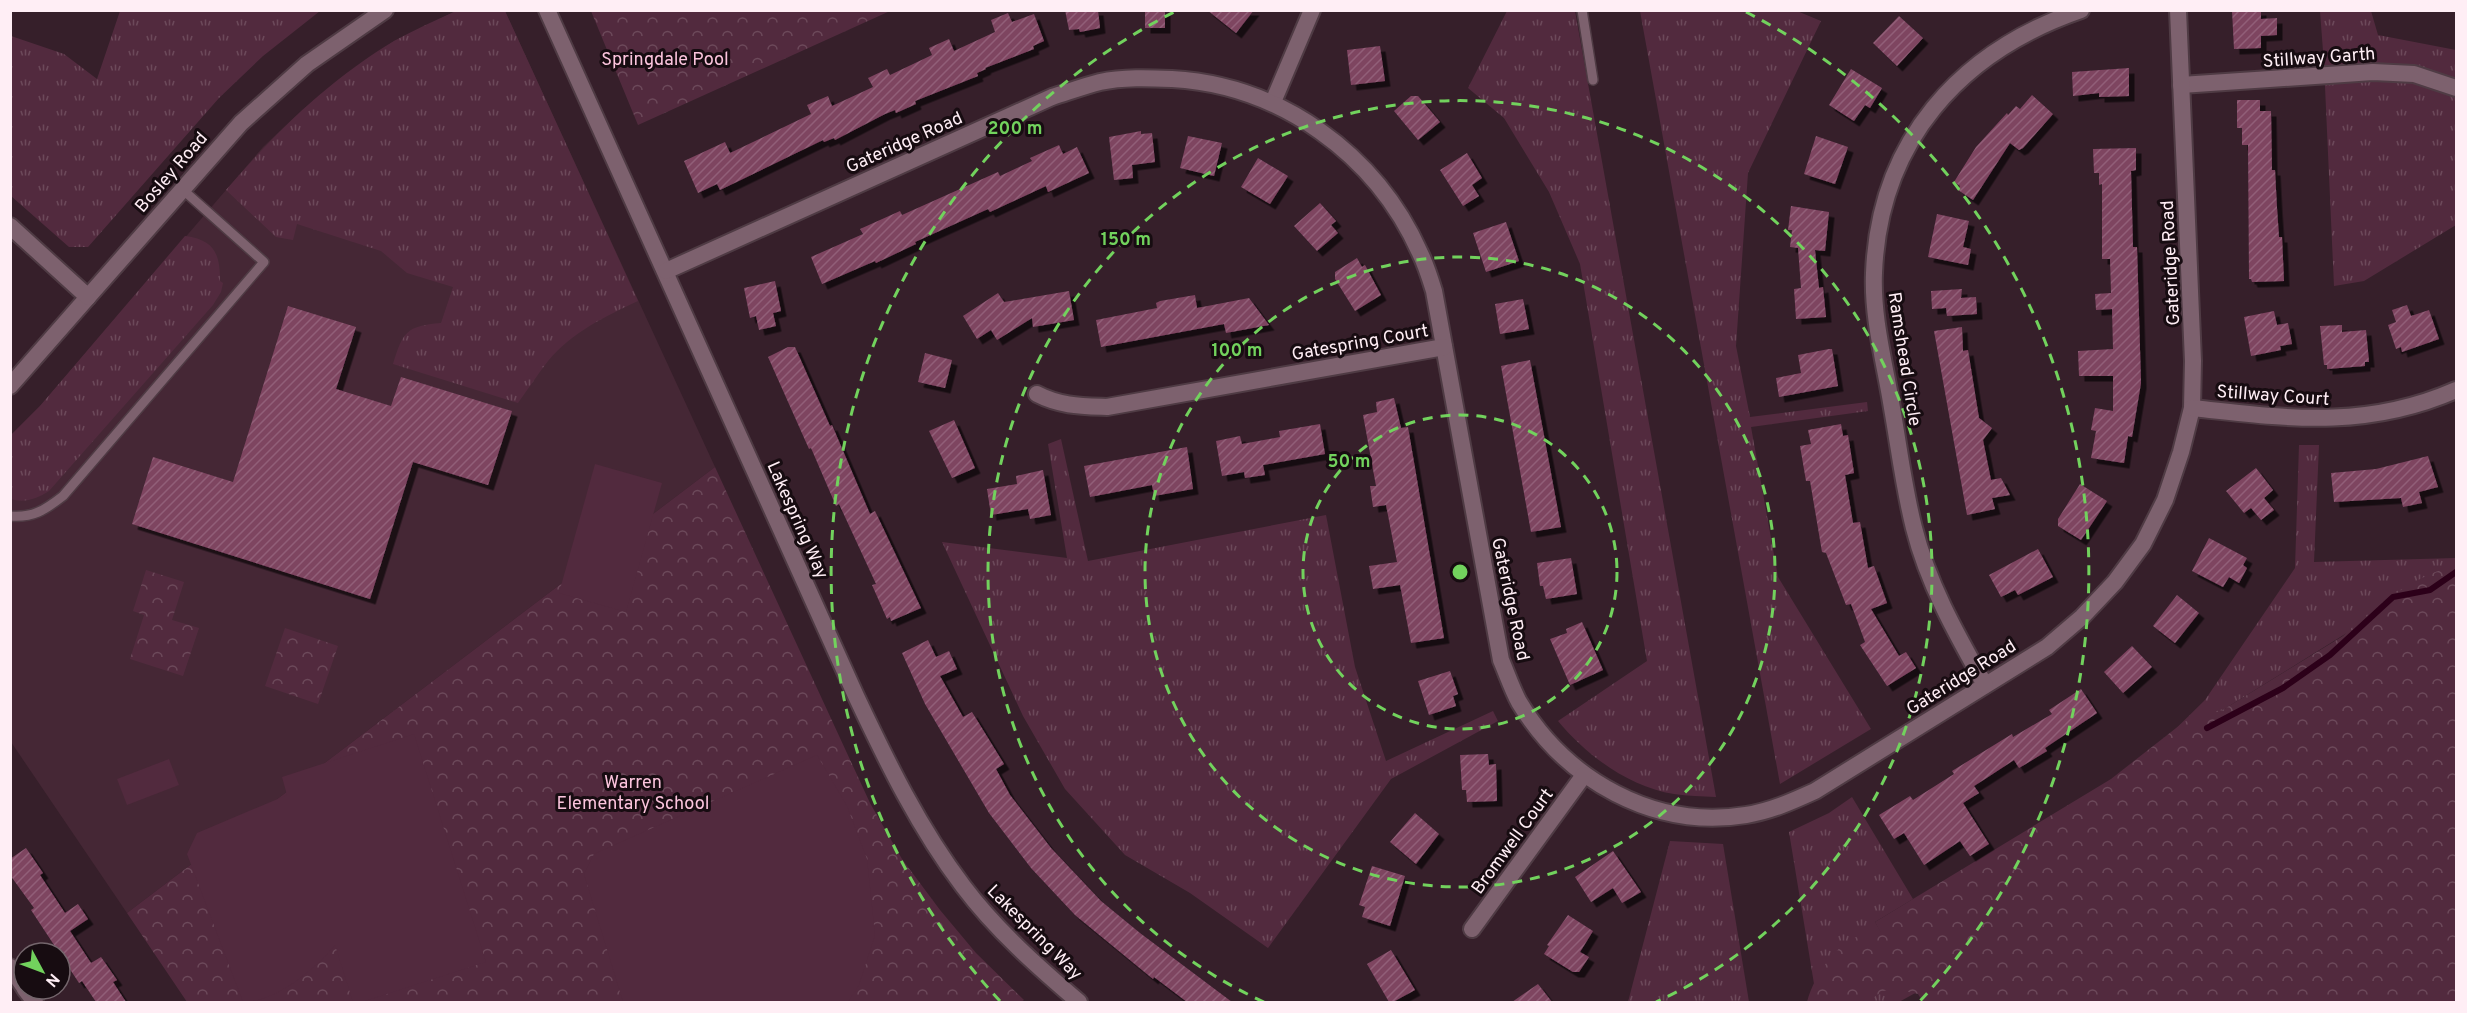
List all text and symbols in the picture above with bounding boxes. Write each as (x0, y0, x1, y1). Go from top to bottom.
street label: Stillway Garth (2262, 43, 2376, 74)
park label: Springdale Pool (601, 49, 729, 72)
street label: Gateridge Road (843, 107, 967, 179)
text: 200 m (987, 118, 1043, 141)
street label: Bosley Road (131, 128, 214, 218)
street label: Gateridge Road (2157, 200, 2186, 326)
text: 150 m (1101, 229, 1151, 252)
street label: Ramshead Circle (1882, 291, 1925, 428)
street label: Gatespring Court (1290, 320, 1431, 367)
text: 100 m (1211, 340, 1263, 363)
street label: Stillway Court (2216, 381, 2330, 412)
text: 50 m (1327, 451, 1371, 474)
street label: Lakespring Way (760, 458, 833, 583)
street label: Gateridge Road (1485, 536, 1534, 663)
centre of rings (1450, 562, 1470, 582)
street label: Gateridge Road (1903, 635, 2021, 721)
park label: Warren Elementary School (557, 772, 709, 816)
street label: Bromwell Court (1467, 784, 1559, 899)
street label: Lakespring Way (981, 880, 1087, 986)
north arrow (12, 941, 72, 1001)
text: N (40, 969, 63, 990)

